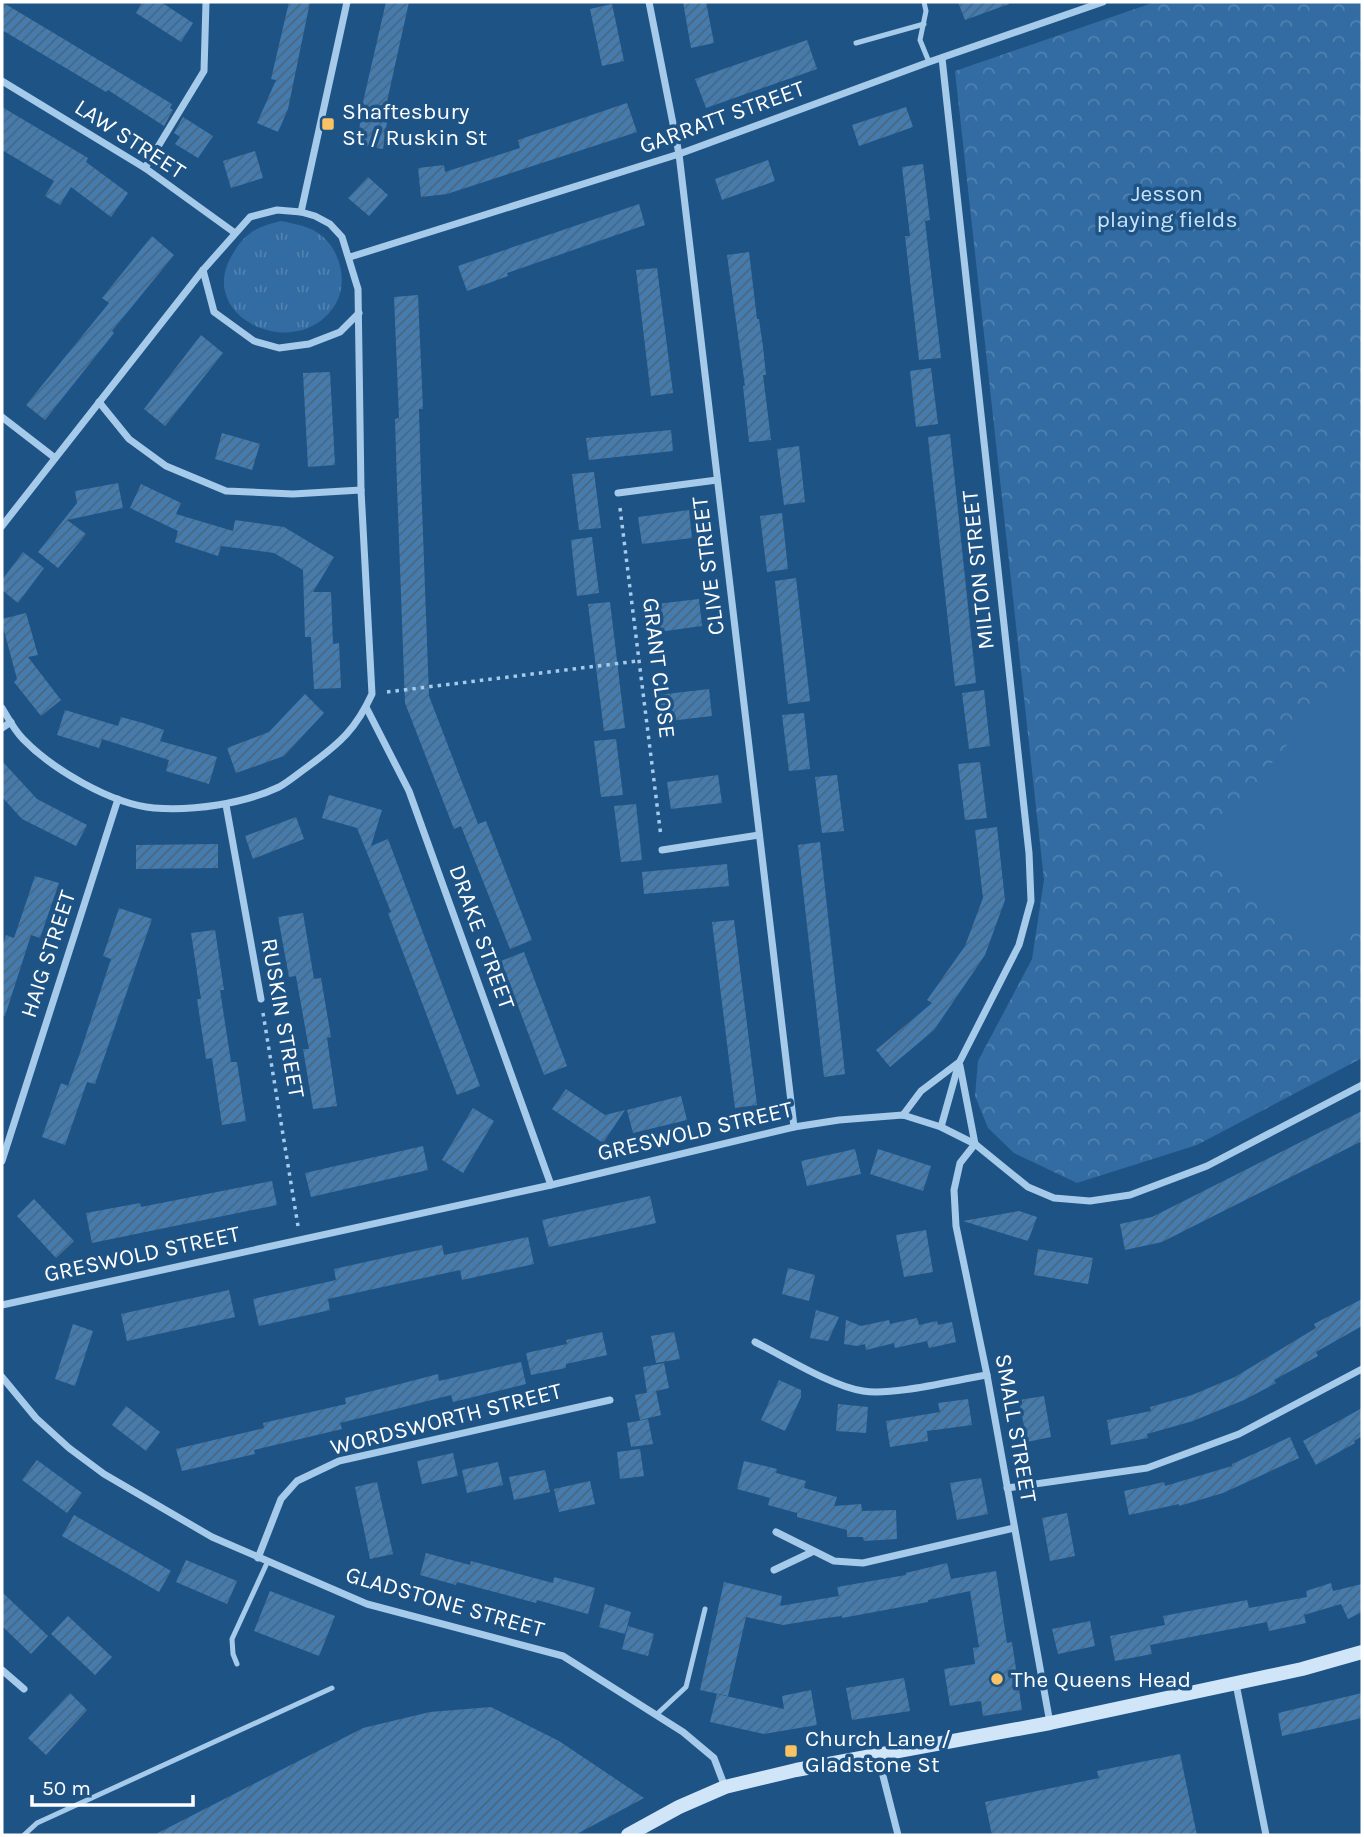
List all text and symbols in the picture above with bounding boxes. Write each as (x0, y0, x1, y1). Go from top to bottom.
street label: GARRATT STREET (636, 74, 809, 159)
street label: LAW STREET (70, 93, 191, 185)
place label: Shaftesbury St / Ruskin St (342, 98, 488, 151)
marker: Shaftesbury St / Ruskin St (320, 116, 336, 132)
park label: Jesson playing fields (1096, 180, 1238, 233)
street label: MILTON STREET (956, 489, 1000, 651)
street label: CLIVE STREET (686, 495, 730, 637)
street label: GRANT CLOSE (637, 596, 681, 740)
street label: DRAKE STREET (443, 861, 521, 1013)
street label: HAIG STREET (15, 887, 81, 1021)
street label: RUSKIN STREET (256, 936, 310, 1100)
street label: GRESWOLD STREET (595, 1095, 796, 1167)
street label: GRESWOLD STREET (42, 1220, 243, 1288)
street label: SMALL STREET (990, 1352, 1042, 1505)
street label: WORDSWORTH STREET (328, 1377, 565, 1461)
street label: GLADSTONE STREET (343, 1561, 548, 1643)
place label: The Queens Head (1011, 1666, 1191, 1693)
marker: The Queens Head (989, 1671, 1005, 1687)
place label: Church Lane / Gladstone St (805, 1725, 951, 1778)
marker: Church Lane / Gladstone St (783, 1743, 799, 1759)
scale bar (32, 1764, 192, 1808)
text: 50 m (42, 1776, 91, 1800)

